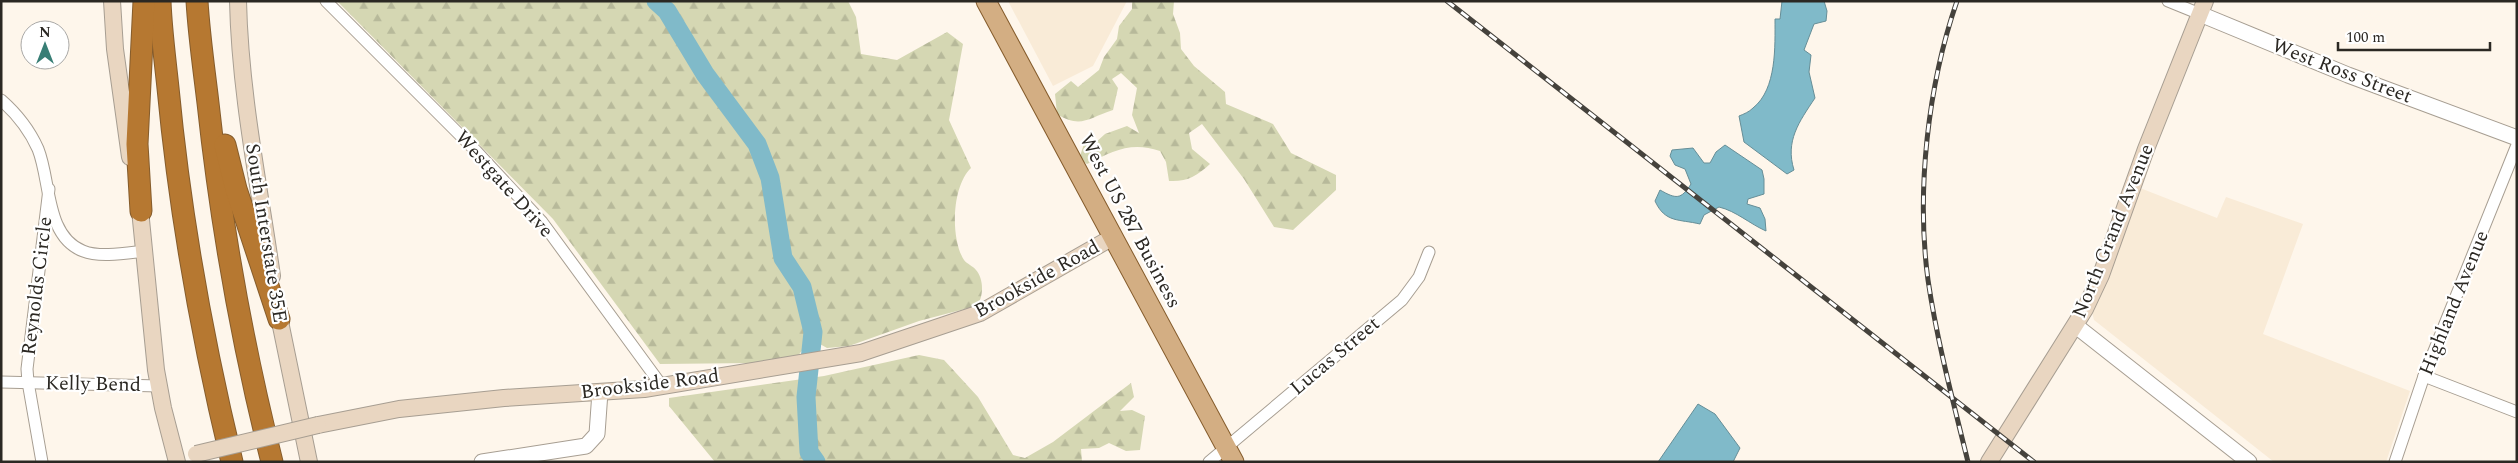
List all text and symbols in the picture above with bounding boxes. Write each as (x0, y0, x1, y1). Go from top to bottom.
north arrow (20, 20, 70, 70)
scale bar (2338, 20, 2490, 52)
text: N (39, 22, 51, 43)
text: 100 m (2346, 26, 2385, 49)
street label: West Ross Street (2268, 30, 2416, 112)
street label: Westgate Drive (447, 124, 561, 244)
street label: West US 287 Business (1071, 128, 1189, 314)
street label: North Grand Avenue (2064, 139, 2162, 323)
street label: South Interstate 35E (237, 141, 295, 325)
street label: Reynolds Circle (14, 215, 60, 357)
street label: Highland Avenue (2411, 226, 2497, 380)
street label: Brookside Road (969, 232, 1105, 326)
street label: Lucas Street (1283, 309, 1387, 403)
street label: Brookside Road (579, 361, 721, 407)
street label: Kelly Bend (45, 368, 141, 400)

